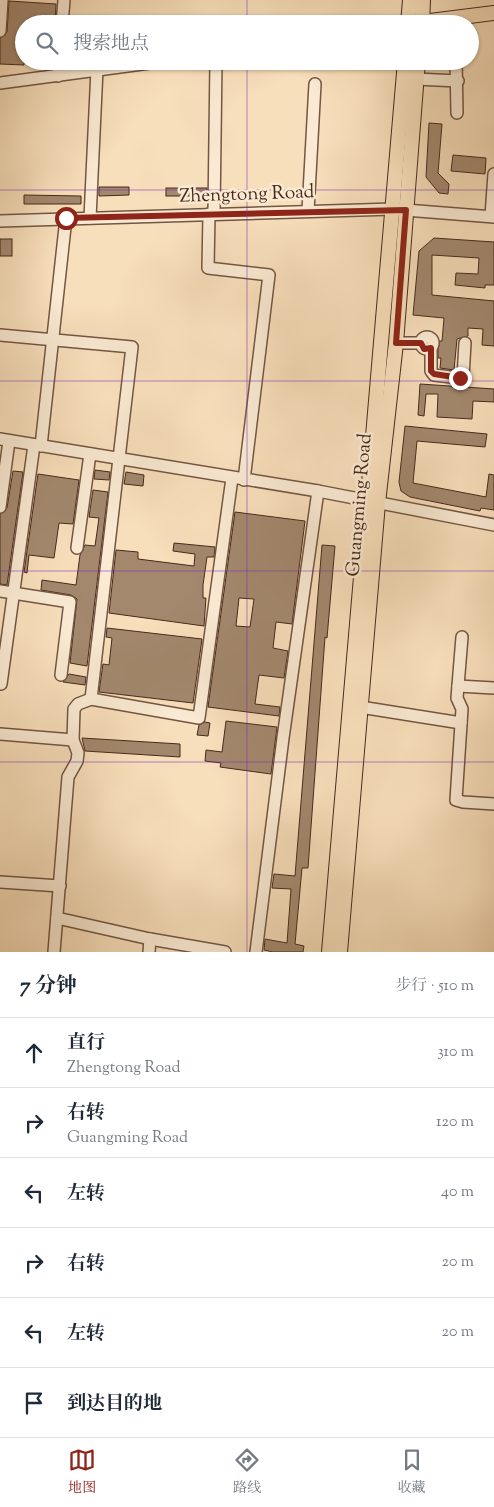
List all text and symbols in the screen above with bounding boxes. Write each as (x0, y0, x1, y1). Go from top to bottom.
search box (15, 15, 479, 70)
icon: search (33, 29, 61, 57)
text: 搜索地点 (73, 31, 149, 58)
street label: Zhengtong Road (179, 179, 315, 211)
route start (55, 207, 78, 230)
route end (449, 367, 472, 390)
street label: Guangming Road (340, 432, 380, 578)
text: 7 分钟 (20, 972, 77, 1002)
text: 步行 · 510 m (395, 975, 474, 998)
text: 直行 (67, 1030, 105, 1057)
icon: ahead (20, 1039, 48, 1067)
text: 310 m (437, 1041, 474, 1064)
text: Zhengtong Road (67, 1057, 181, 1080)
text: 右转 (67, 1100, 105, 1127)
icon: right (20, 1109, 48, 1137)
text: 120 m (436, 1111, 474, 1134)
text: Guangming Road (67, 1127, 188, 1150)
icon: left (20, 1179, 48, 1207)
text: 左转 (67, 1181, 105, 1208)
text: 40 m (441, 1181, 474, 1204)
icon: right (20, 1249, 48, 1277)
text: 右转 (67, 1251, 105, 1278)
text: 20 m (441, 1251, 474, 1274)
icon: left (20, 1319, 48, 1347)
text: 左转 (67, 1321, 105, 1348)
text: 20 m (441, 1321, 474, 1344)
icon: arrive (20, 1389, 48, 1417)
text: 到达目的地 (67, 1391, 162, 1418)
tab: 地图 (68, 1446, 96, 1499)
tab: 路线 (233, 1446, 261, 1499)
tab: 收藏 (398, 1446, 426, 1499)

